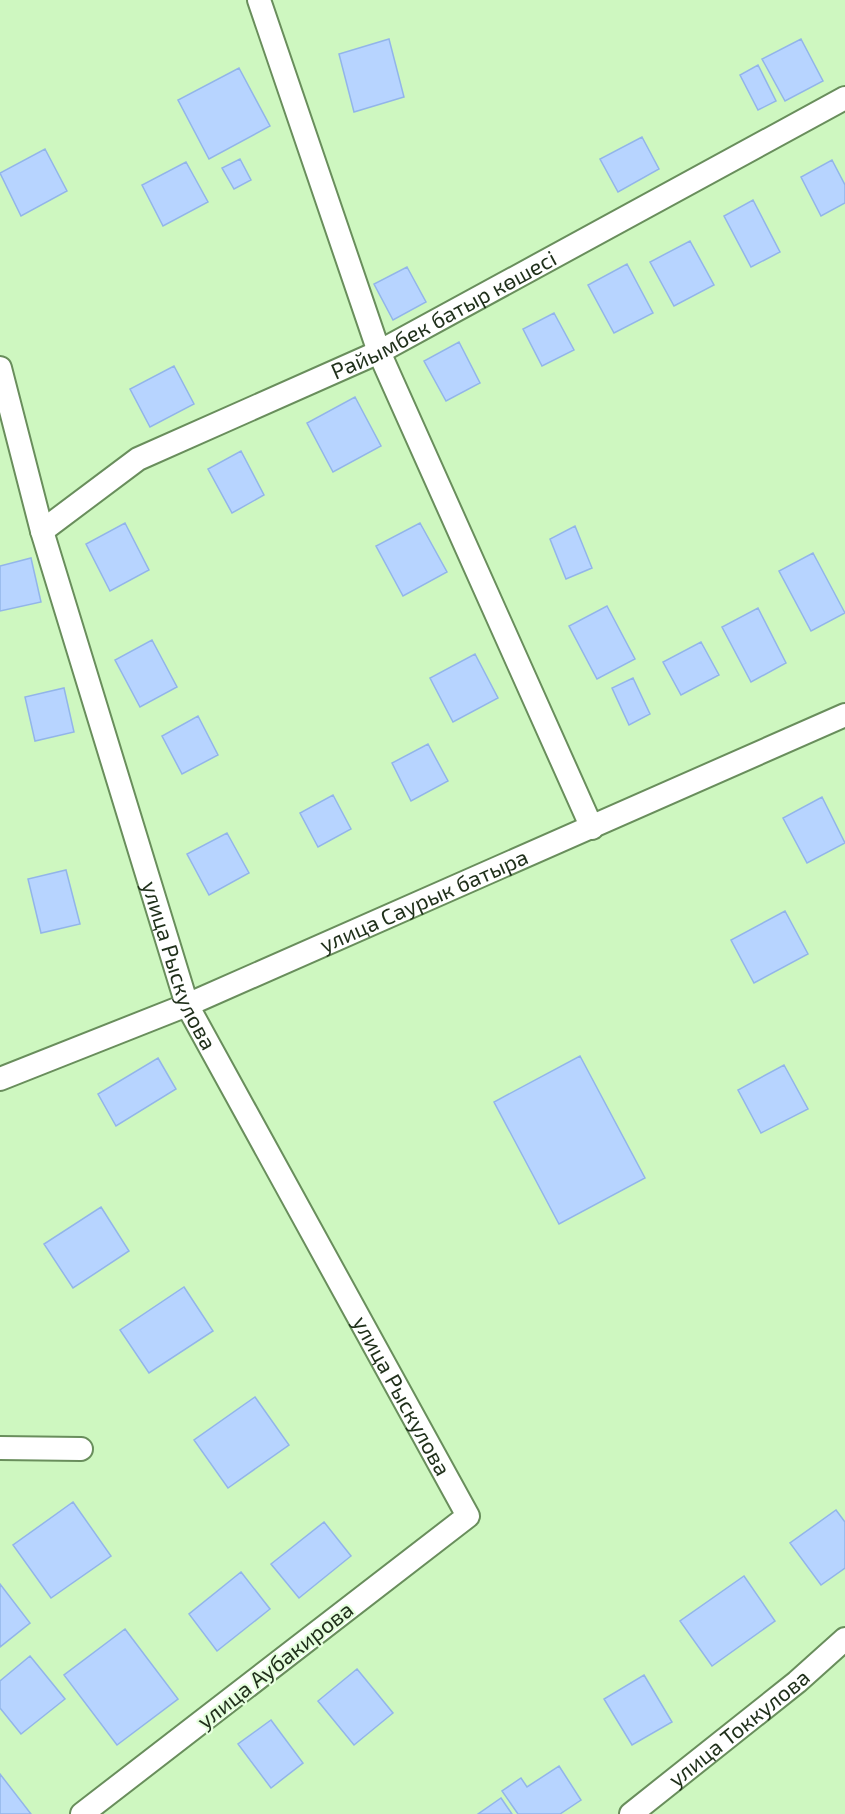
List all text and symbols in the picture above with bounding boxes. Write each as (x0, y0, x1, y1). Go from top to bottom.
street label: Райымбек батыр көшесі (327, 244, 560, 384)
street label: улица Саурык батыра (315, 842, 532, 958)
street label: улица Рыскулова (137, 877, 223, 1054)
street label: улица Рыскулова (348, 1311, 457, 1480)
street label: улица Аубакирова (191, 1595, 358, 1734)
street label: улица Токкулова (663, 1663, 814, 1792)

